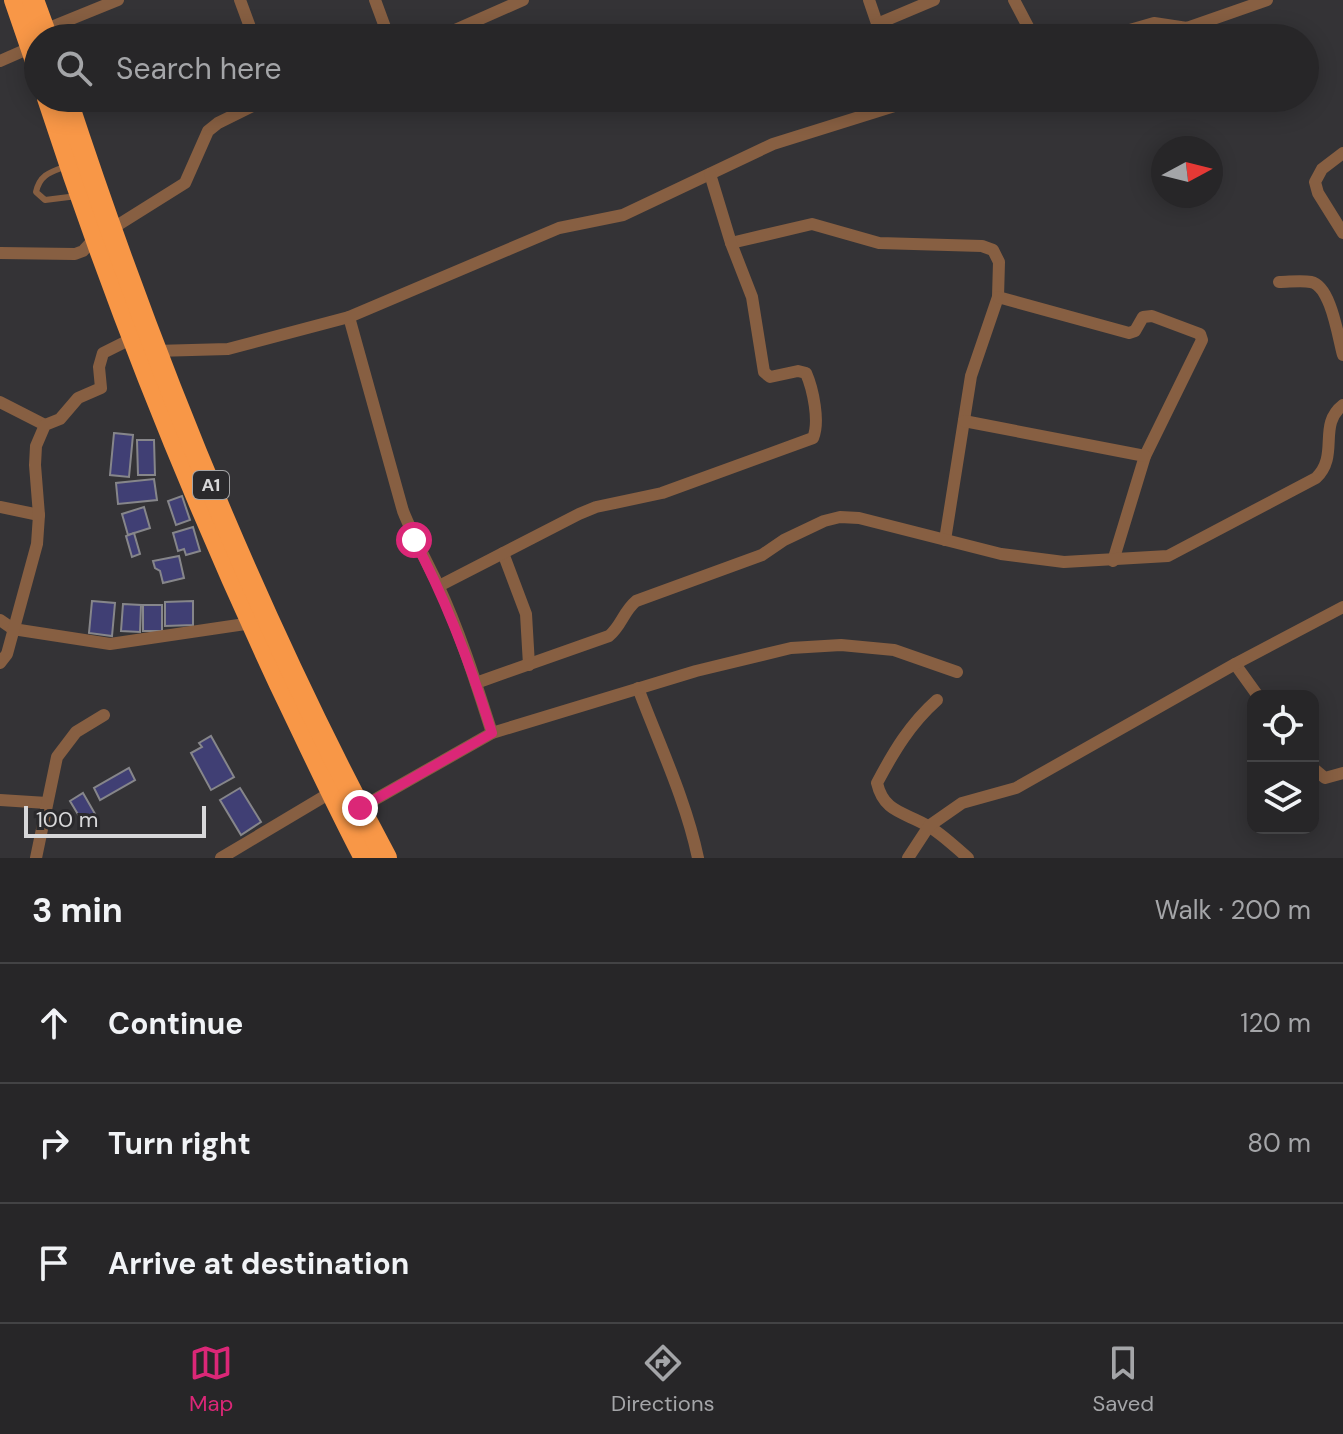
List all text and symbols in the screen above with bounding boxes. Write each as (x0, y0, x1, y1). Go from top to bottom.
search box (24, 24, 1319, 112)
icon: search (52, 46, 96, 90)
text: Search here (116, 49, 282, 88)
north arrow (1151, 136, 1223, 208)
road number: A1 (193, 471, 229, 499)
route start (396, 522, 432, 558)
map controls (1247, 690, 1319, 834)
button: locate (1247, 690, 1319, 762)
button: layers (1247, 762, 1319, 834)
route end (342, 790, 378, 826)
scale bar (24, 802, 206, 838)
text: 100 m (36, 805, 98, 834)
text: 3 min (32, 888, 123, 933)
text: Walk · 200 m (1155, 893, 1311, 927)
icon: ahead (32, 1001, 76, 1045)
text: Continue (108, 1004, 243, 1043)
text: 120 m (1240, 1006, 1311, 1040)
icon: right (32, 1121, 76, 1165)
text: Turn right (108, 1124, 251, 1163)
text: 80 m (1247, 1126, 1311, 1160)
icon: arrive (32, 1241, 76, 1285)
text: Arrive at destination (108, 1244, 409, 1283)
tab: Map (189, 1341, 233, 1418)
tab: Directions (611, 1341, 715, 1418)
tab: Saved (1092, 1341, 1154, 1418)

